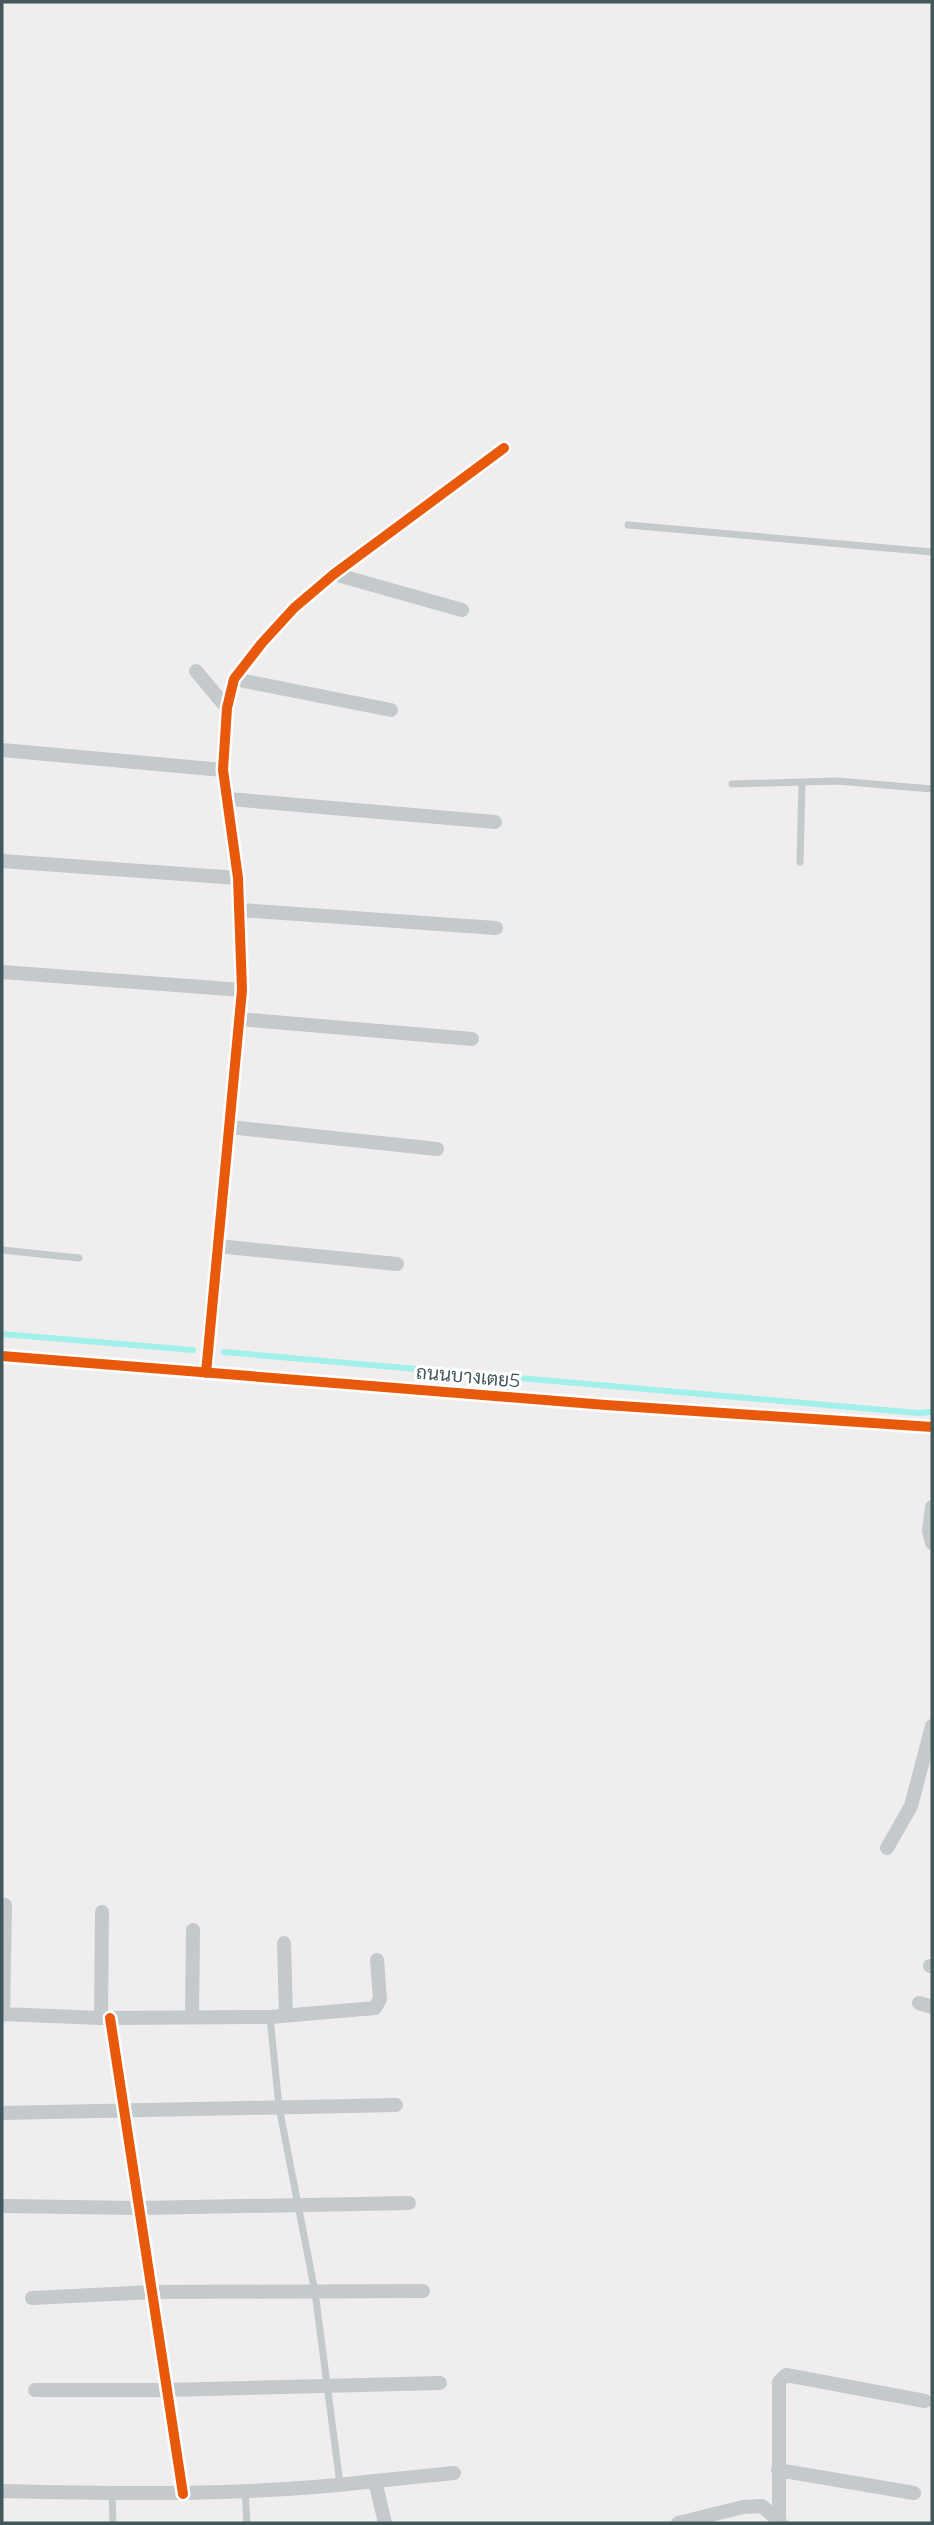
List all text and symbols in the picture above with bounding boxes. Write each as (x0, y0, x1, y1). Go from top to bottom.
street label: ถนนบางเตย5 (415, 1360, 521, 1393)

